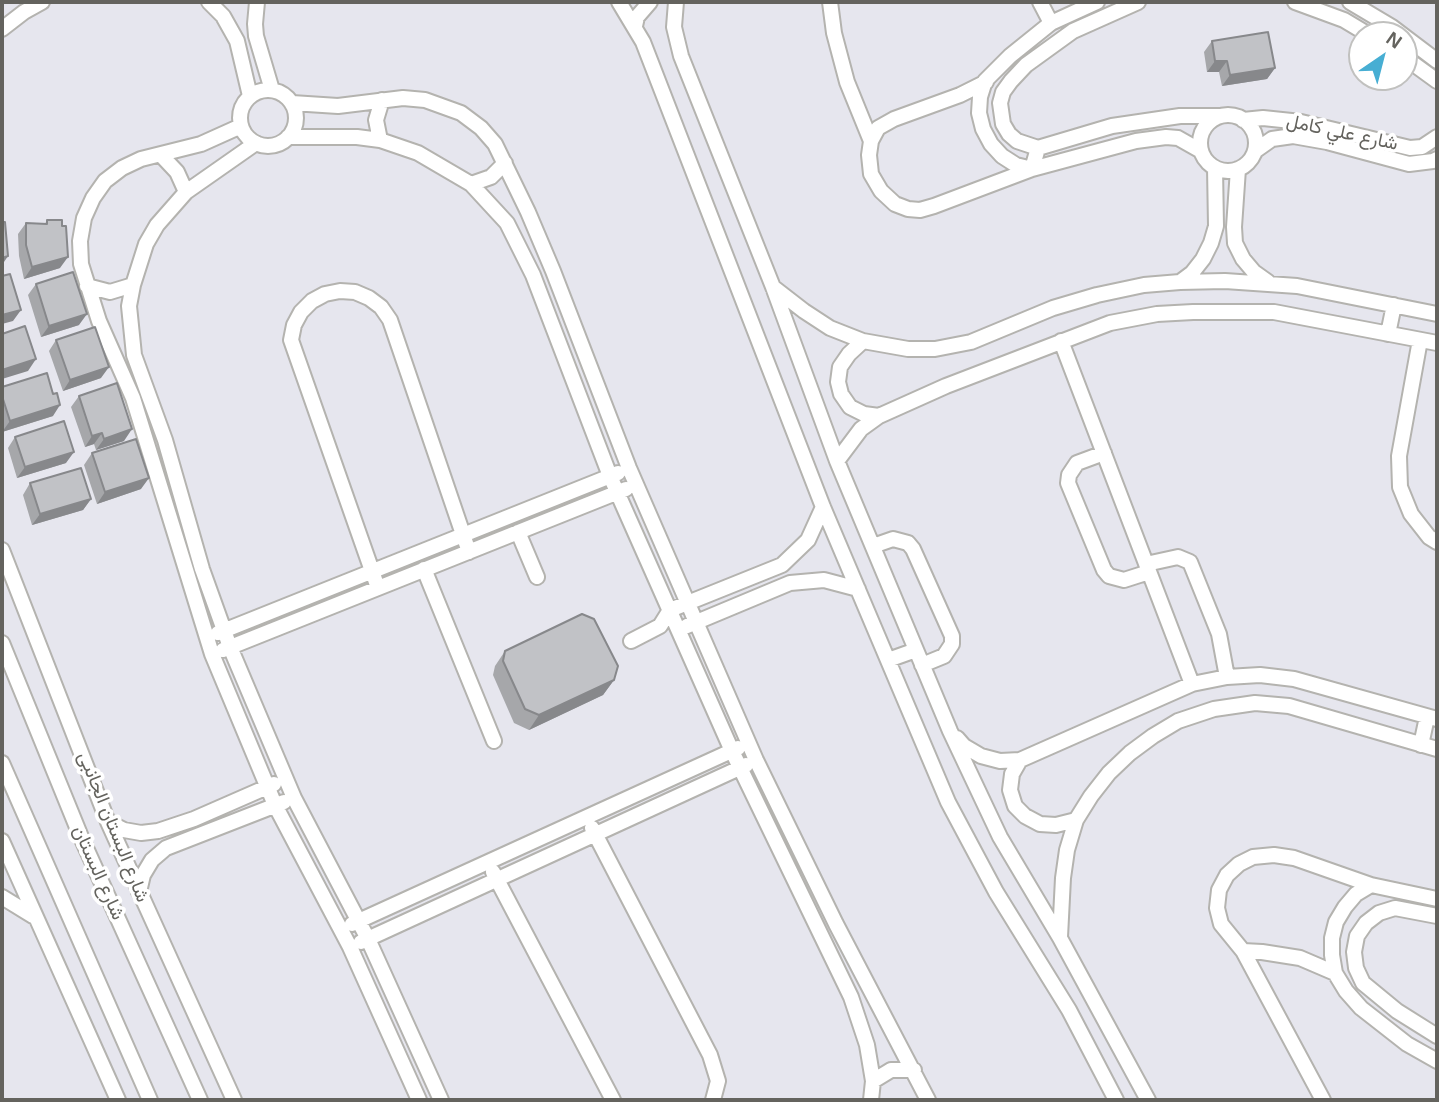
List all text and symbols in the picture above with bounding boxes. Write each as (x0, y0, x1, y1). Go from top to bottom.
north arrow (1348, 21, 1418, 91)
text: N (1383, 27, 1406, 53)
street label: شارع علي كامل (1284, 110, 1400, 156)
street label: شارع البستان الجانبى (72, 748, 154, 906)
street label: شارع البستان (67, 822, 129, 924)

